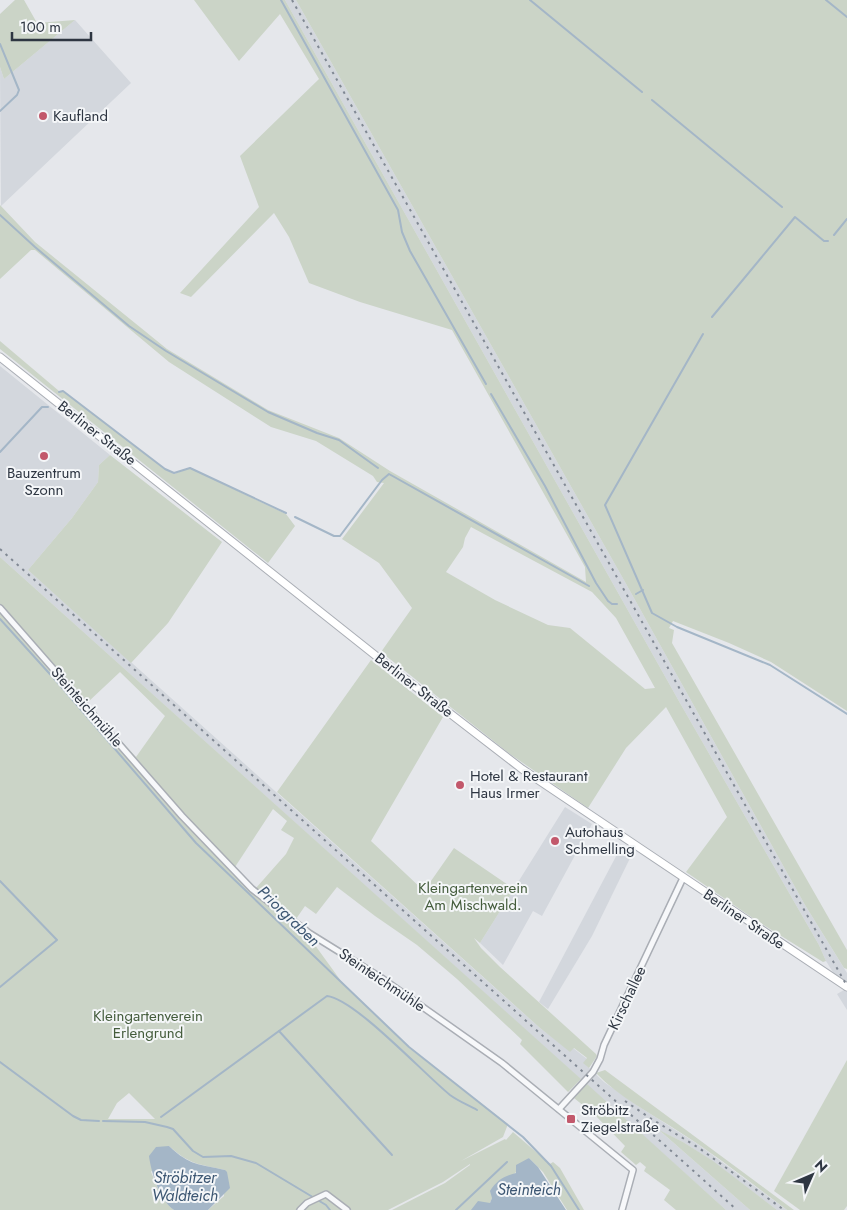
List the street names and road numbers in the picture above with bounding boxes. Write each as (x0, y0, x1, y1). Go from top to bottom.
street label: Berliner Straße (53, 395, 141, 471)
street label: Berliner Straße (370, 647, 458, 723)
street label: Steinteichmühle (46, 662, 128, 752)
street label: Berliner Straße (699, 884, 789, 955)
street label: Steinteichmühle (334, 943, 430, 1017)
street label: Kirschallee (603, 962, 651, 1034)

